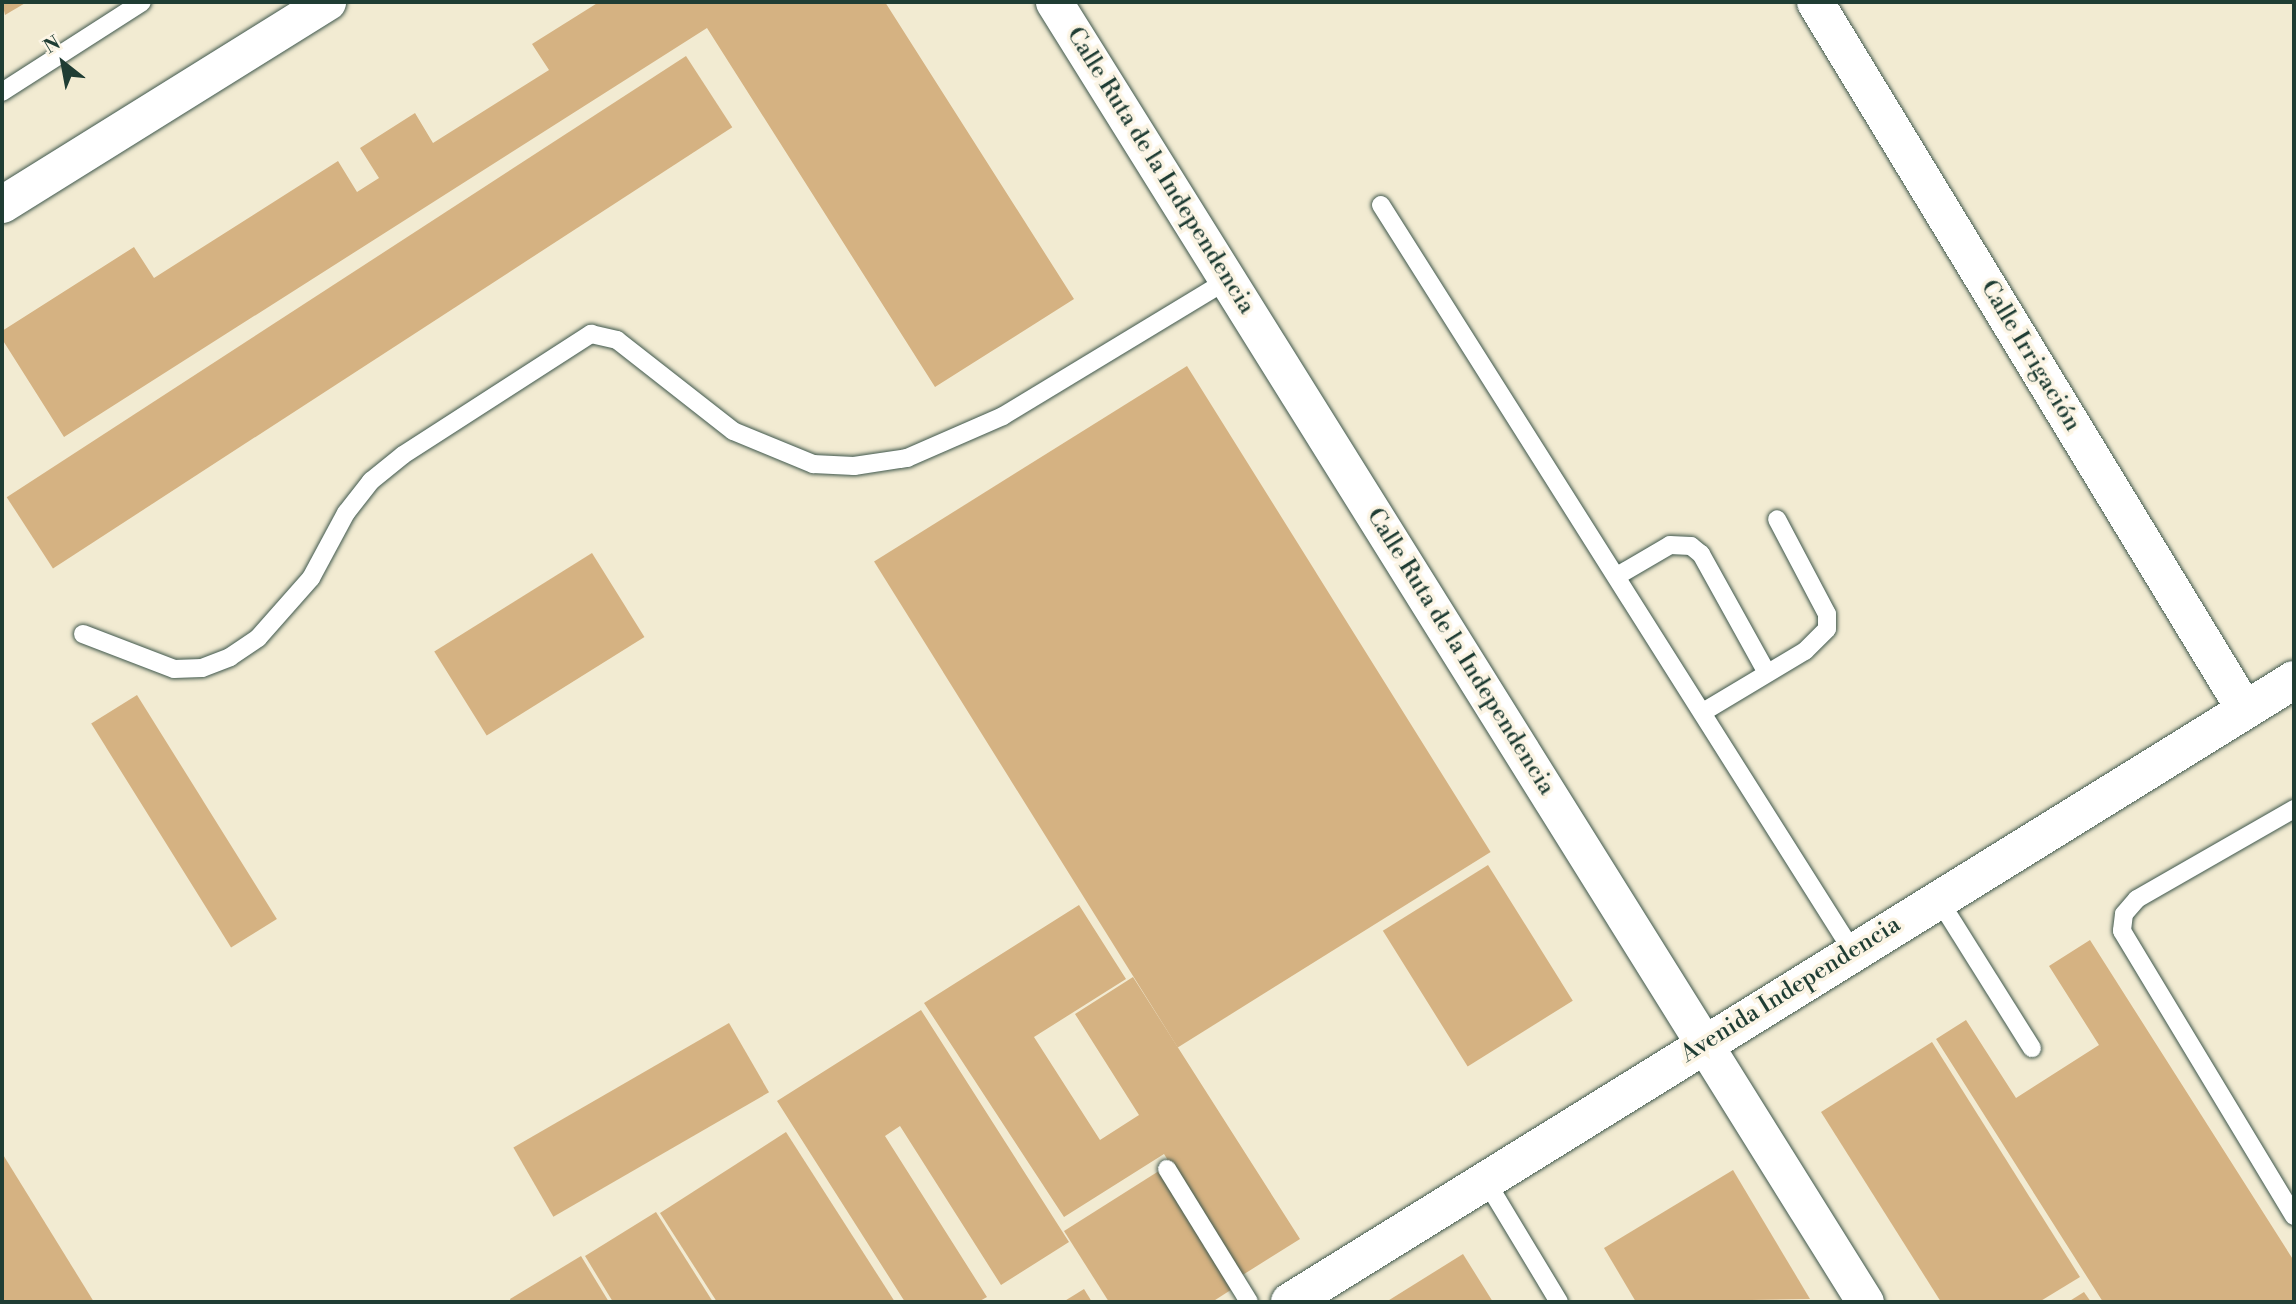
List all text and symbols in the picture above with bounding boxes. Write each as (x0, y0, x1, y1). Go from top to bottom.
street label: Calle Ruta de la Independencia (1060, 22, 1260, 320)
north arrow (28, 28, 98, 98)
text: N (40, 31, 65, 59)
street label: Calle Irrigación (1974, 275, 2086, 437)
street label: Calle Ruta de la Independencia (1360, 503, 1560, 801)
street label: Avenida Independencia (1676, 911, 1906, 1069)

